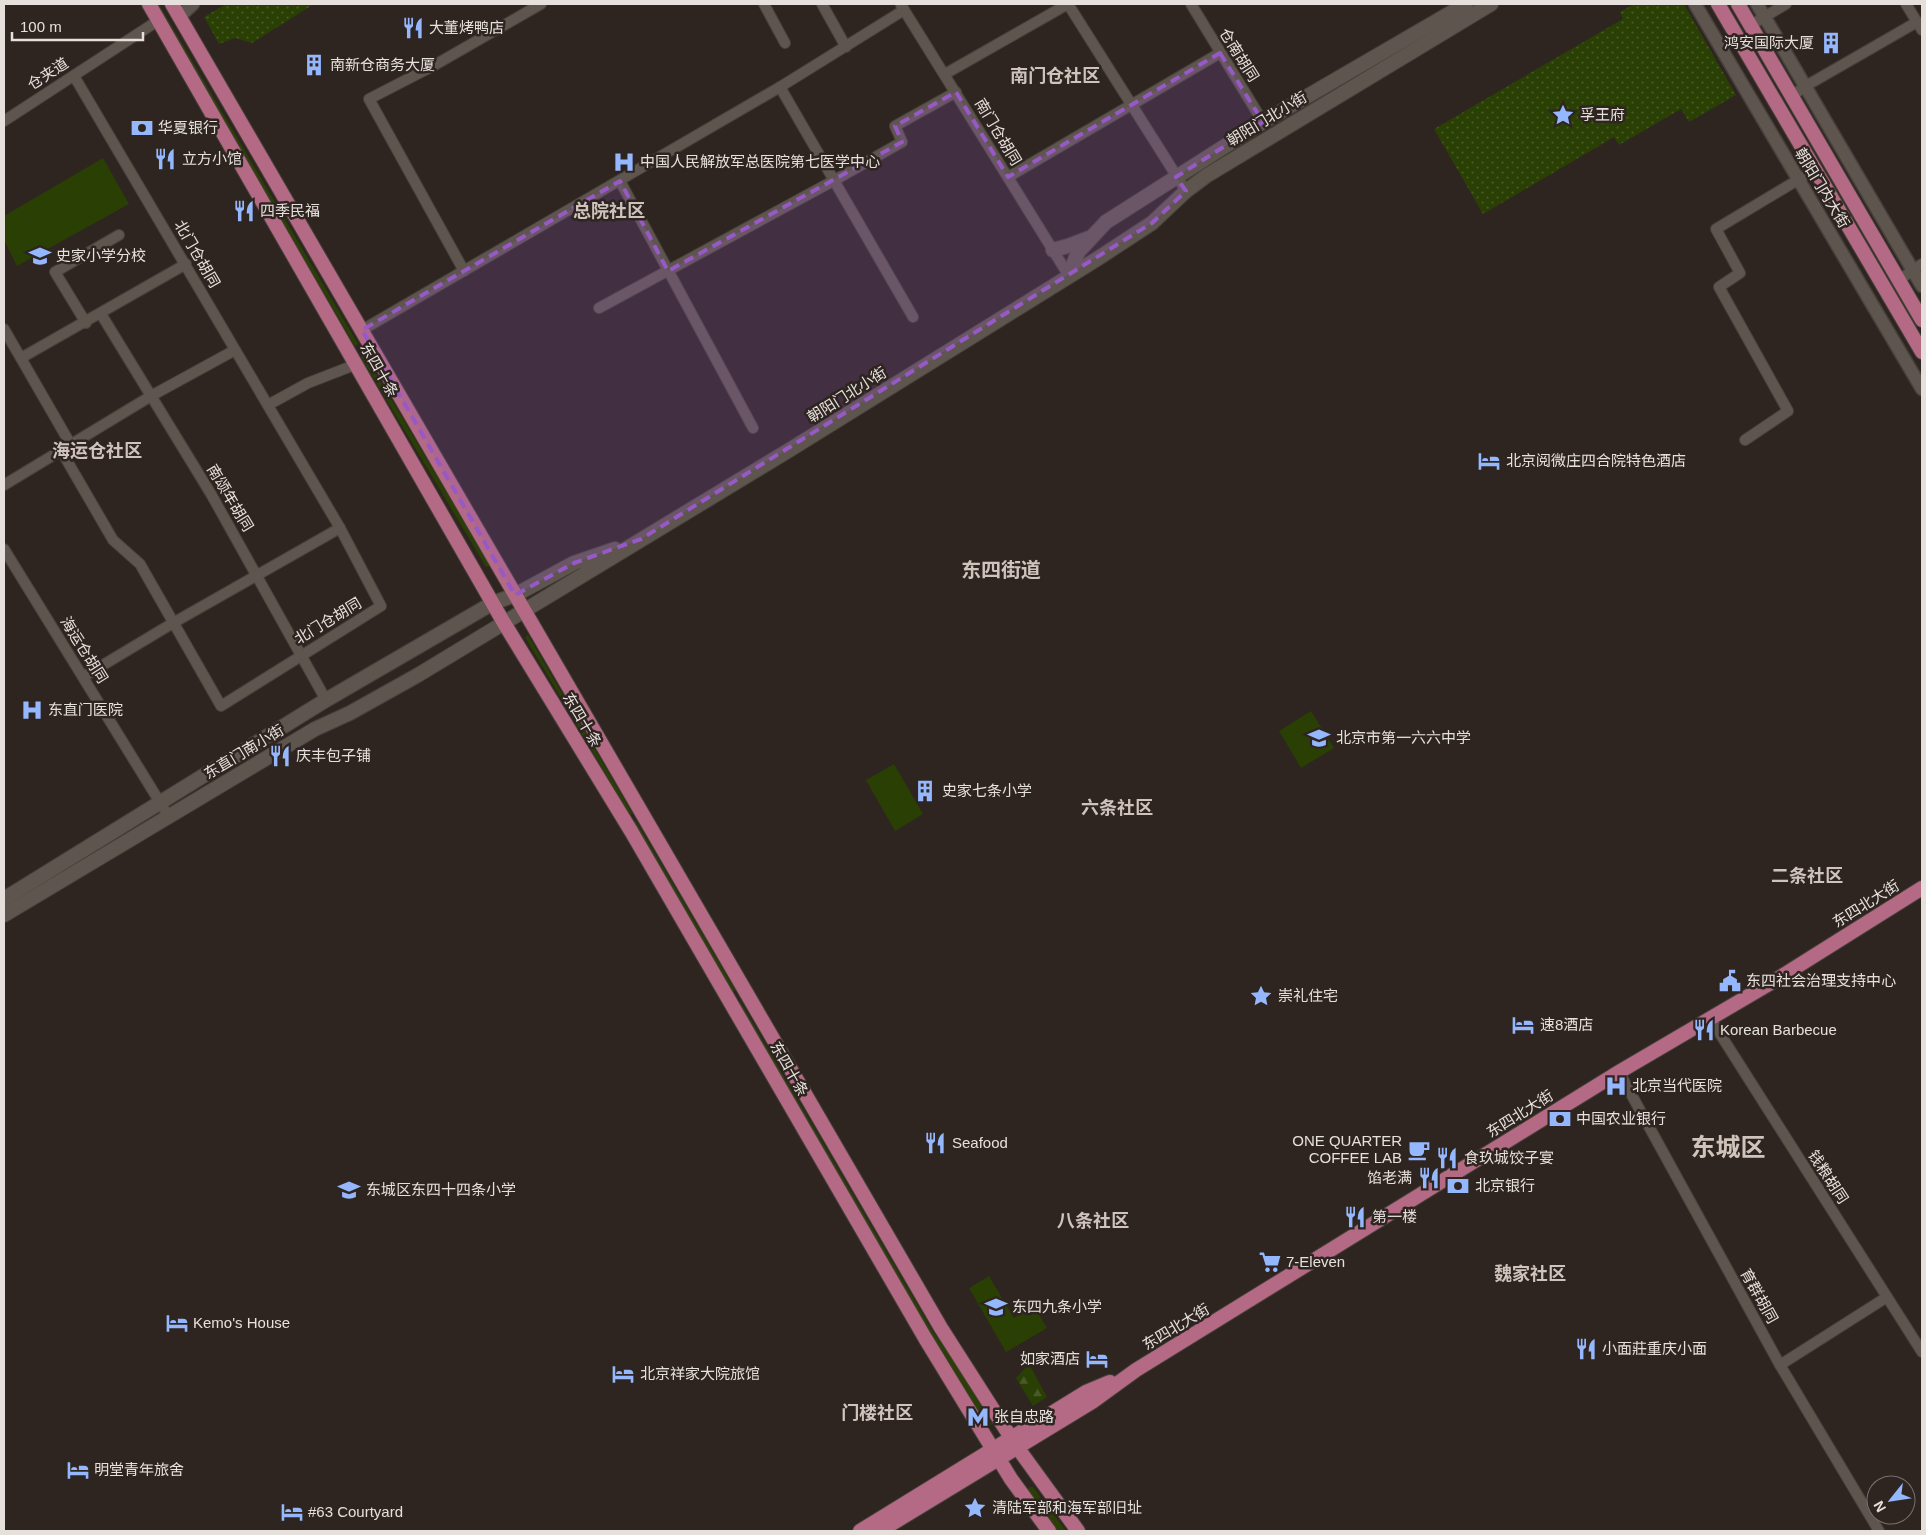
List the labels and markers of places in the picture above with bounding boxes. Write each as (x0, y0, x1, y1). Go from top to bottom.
restaurant icon: 大董烤鸭店 (400, 15, 426, 41)
place label: 大董烤鸭店 (429, 19, 504, 36)
building icon: 鸿安国际大厦 (1818, 30, 1844, 56)
place label: 鸿安国际大厦 (1724, 34, 1814, 51)
building icon: 南新仓商务大厦 (301, 52, 327, 78)
place label: 南新仓商务大厦 (330, 56, 435, 73)
place icon: 孚王府 (1550, 102, 1576, 128)
place label: 孚王府 (1580, 106, 1625, 123)
bank icon: 华夏银行 (129, 115, 155, 141)
place label: 华夏银行 (158, 119, 218, 136)
restaurant icon: 立方小馆 (152, 146, 178, 172)
hospital icon: 中国人民解放军总医院第七医学中心 (611, 149, 637, 175)
place label: 立方小馆 (182, 150, 242, 167)
place label: 中国人民解放军总医院第七医学中心 (640, 153, 880, 170)
restaurant icon: 四季民福 (231, 198, 257, 224)
place label: 四季民福 (260, 202, 320, 219)
school or university icon: 史家小学分校 (27, 243, 53, 269)
place label: 史家小学分校 (56, 247, 146, 264)
hotel icon: 北京阅微庄四合院特色酒店 (1476, 448, 1502, 474)
place label: 北京阅微庄四合院特色酒店 (1506, 452, 1686, 469)
hospital icon: 东直门医院 (19, 697, 45, 723)
place label: 东直门医院 (48, 701, 123, 718)
school or university icon: 北京市第一六六中学 (1306, 725, 1332, 751)
place label: 北京市第一六六中学 (1336, 729, 1471, 746)
restaurant icon: 庆丰包子铺 (267, 743, 293, 769)
place label: 庆丰包子铺 (296, 747, 371, 764)
building icon: 史家七条小学 (912, 778, 938, 804)
place label: 史家七条小学 (942, 782, 1032, 799)
public building icon: 东四社会治理支持中心 (1717, 968, 1743, 994)
place label: 东四社会治理支持中心 (1746, 972, 1896, 989)
place icon: 崇礼住宅 (1248, 983, 1274, 1009)
place label: 崇礼住宅 (1278, 987, 1338, 1004)
hotel icon: 速8酒店 (1510, 1012, 1536, 1038)
place label: 速8酒店 (1540, 1016, 1593, 1033)
restaurant icon: Korean Barbecue (1691, 1017, 1717, 1043)
place label: Korean Barbecue (1720, 1021, 1837, 1038)
hospital icon: 北京当代医院 (1603, 1073, 1629, 1099)
place label: 北京当代医院 (1632, 1077, 1722, 1094)
bank icon: 中国农业银行 (1547, 1106, 1573, 1132)
place label: 中国农业银行 (1576, 1110, 1666, 1127)
restaurant icon: Seafood (922, 1130, 948, 1156)
place label: ONE QUARTER COFFEE LAB (1292, 1132, 1402, 1166)
place label: Seafood (952, 1134, 1008, 1151)
cafe icon: ONE QUARTER COFFEE LAB (1406, 1137, 1432, 1163)
restaurant icon: 食玖城饺子宴 (1434, 1145, 1460, 1171)
place label: 食玖城饺子宴 (1464, 1149, 1554, 1166)
restaurant icon: 馅老满 (1416, 1165, 1442, 1191)
place label: 馅老满 (1367, 1169, 1412, 1186)
bank icon: 北京银行 (1445, 1173, 1471, 1199)
school or university icon: 东城区东四十四条小学 (336, 1177, 362, 1203)
place label: 北京银行 (1475, 1177, 1535, 1194)
place label: 东城区东四十四条小学 (366, 1181, 516, 1198)
restaurant icon: 第一楼 (1342, 1204, 1368, 1230)
place label: 第一楼 (1372, 1208, 1417, 1225)
supermarket icon: 7-Eleven (1257, 1249, 1283, 1275)
place label: 7-Eleven (1286, 1253, 1345, 1270)
school or university icon: 东四九条小学 (983, 1294, 1009, 1320)
place label: 东四九条小学 (1012, 1298, 1102, 1315)
hotel icon: Kemo's House (164, 1310, 190, 1336)
place label: Kemo's House (193, 1314, 290, 1331)
restaurant icon: 小面莊重庆小面 (1573, 1336, 1599, 1362)
place label: 小面莊重庆小面 (1602, 1340, 1707, 1357)
hotel icon: 如家酒店 (1084, 1346, 1110, 1372)
place label: 如家酒店 (1020, 1350, 1080, 1367)
hotel icon: 北京祥家大院旅馆 (610, 1361, 636, 1387)
place label: 北京祥家大院旅馆 (640, 1365, 760, 1382)
metro station icon: 张自忠路 (965, 1404, 991, 1430)
place label: 张自忠路 (994, 1408, 1054, 1425)
hotel icon: 明堂青年旅舍 (65, 1457, 91, 1483)
place label: 明堂青年旅舍 (94, 1461, 184, 1478)
place icon: 清陆军部和海军部旧址 (962, 1495, 988, 1521)
hotel icon: #63 Courtyard (279, 1499, 305, 1525)
place label: 清陆军部和海军部旧址 (992, 1499, 1142, 1516)
place label: #63 Courtyard (308, 1503, 403, 1520)

